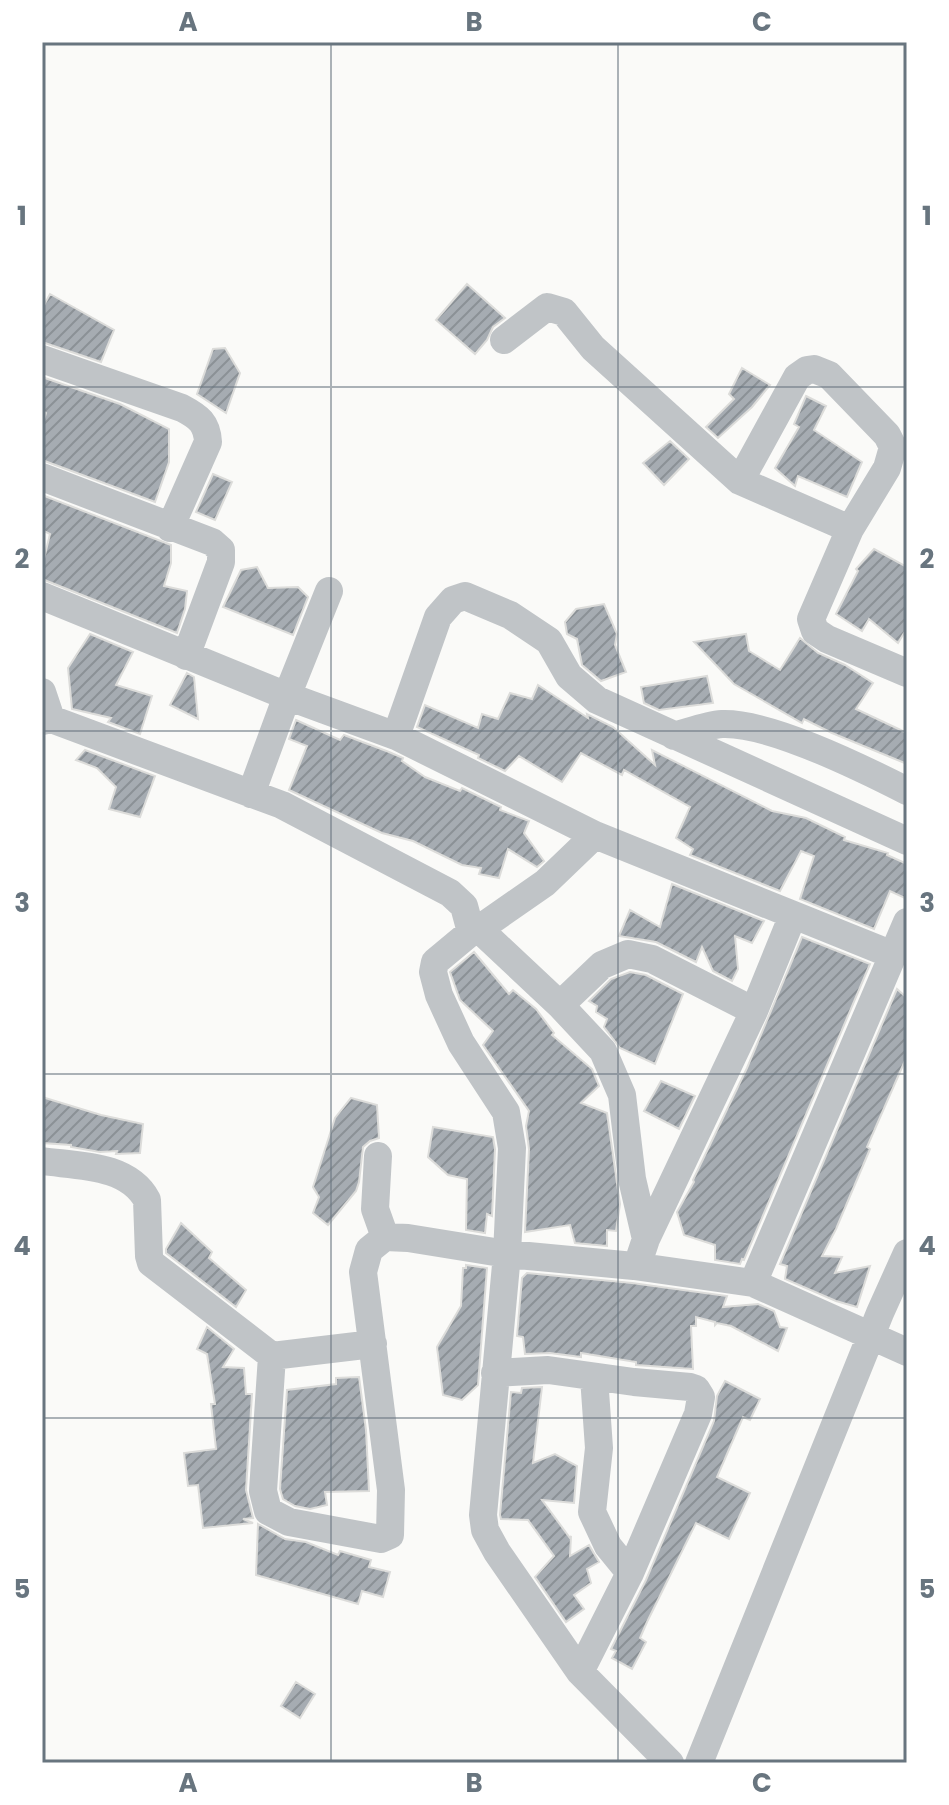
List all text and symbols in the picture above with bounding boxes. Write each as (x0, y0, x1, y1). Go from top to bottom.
text: A (178, 4, 198, 40)
text: B (465, 4, 483, 40)
text: C (752, 4, 772, 40)
text: 1 (17, 198, 27, 234)
text: 1 (922, 198, 932, 234)
text: 2 (15, 541, 30, 577)
text: 2 (920, 541, 935, 577)
text: 3 (14, 885, 30, 921)
text: 3 (919, 885, 935, 921)
text: 4 (13, 1228, 31, 1264)
text: 4 (918, 1228, 936, 1264)
text: 5 (14, 1571, 30, 1607)
text: 5 (919, 1571, 935, 1607)
text: A (178, 1765, 198, 1801)
text: B (465, 1765, 483, 1801)
text: C (752, 1765, 772, 1801)

